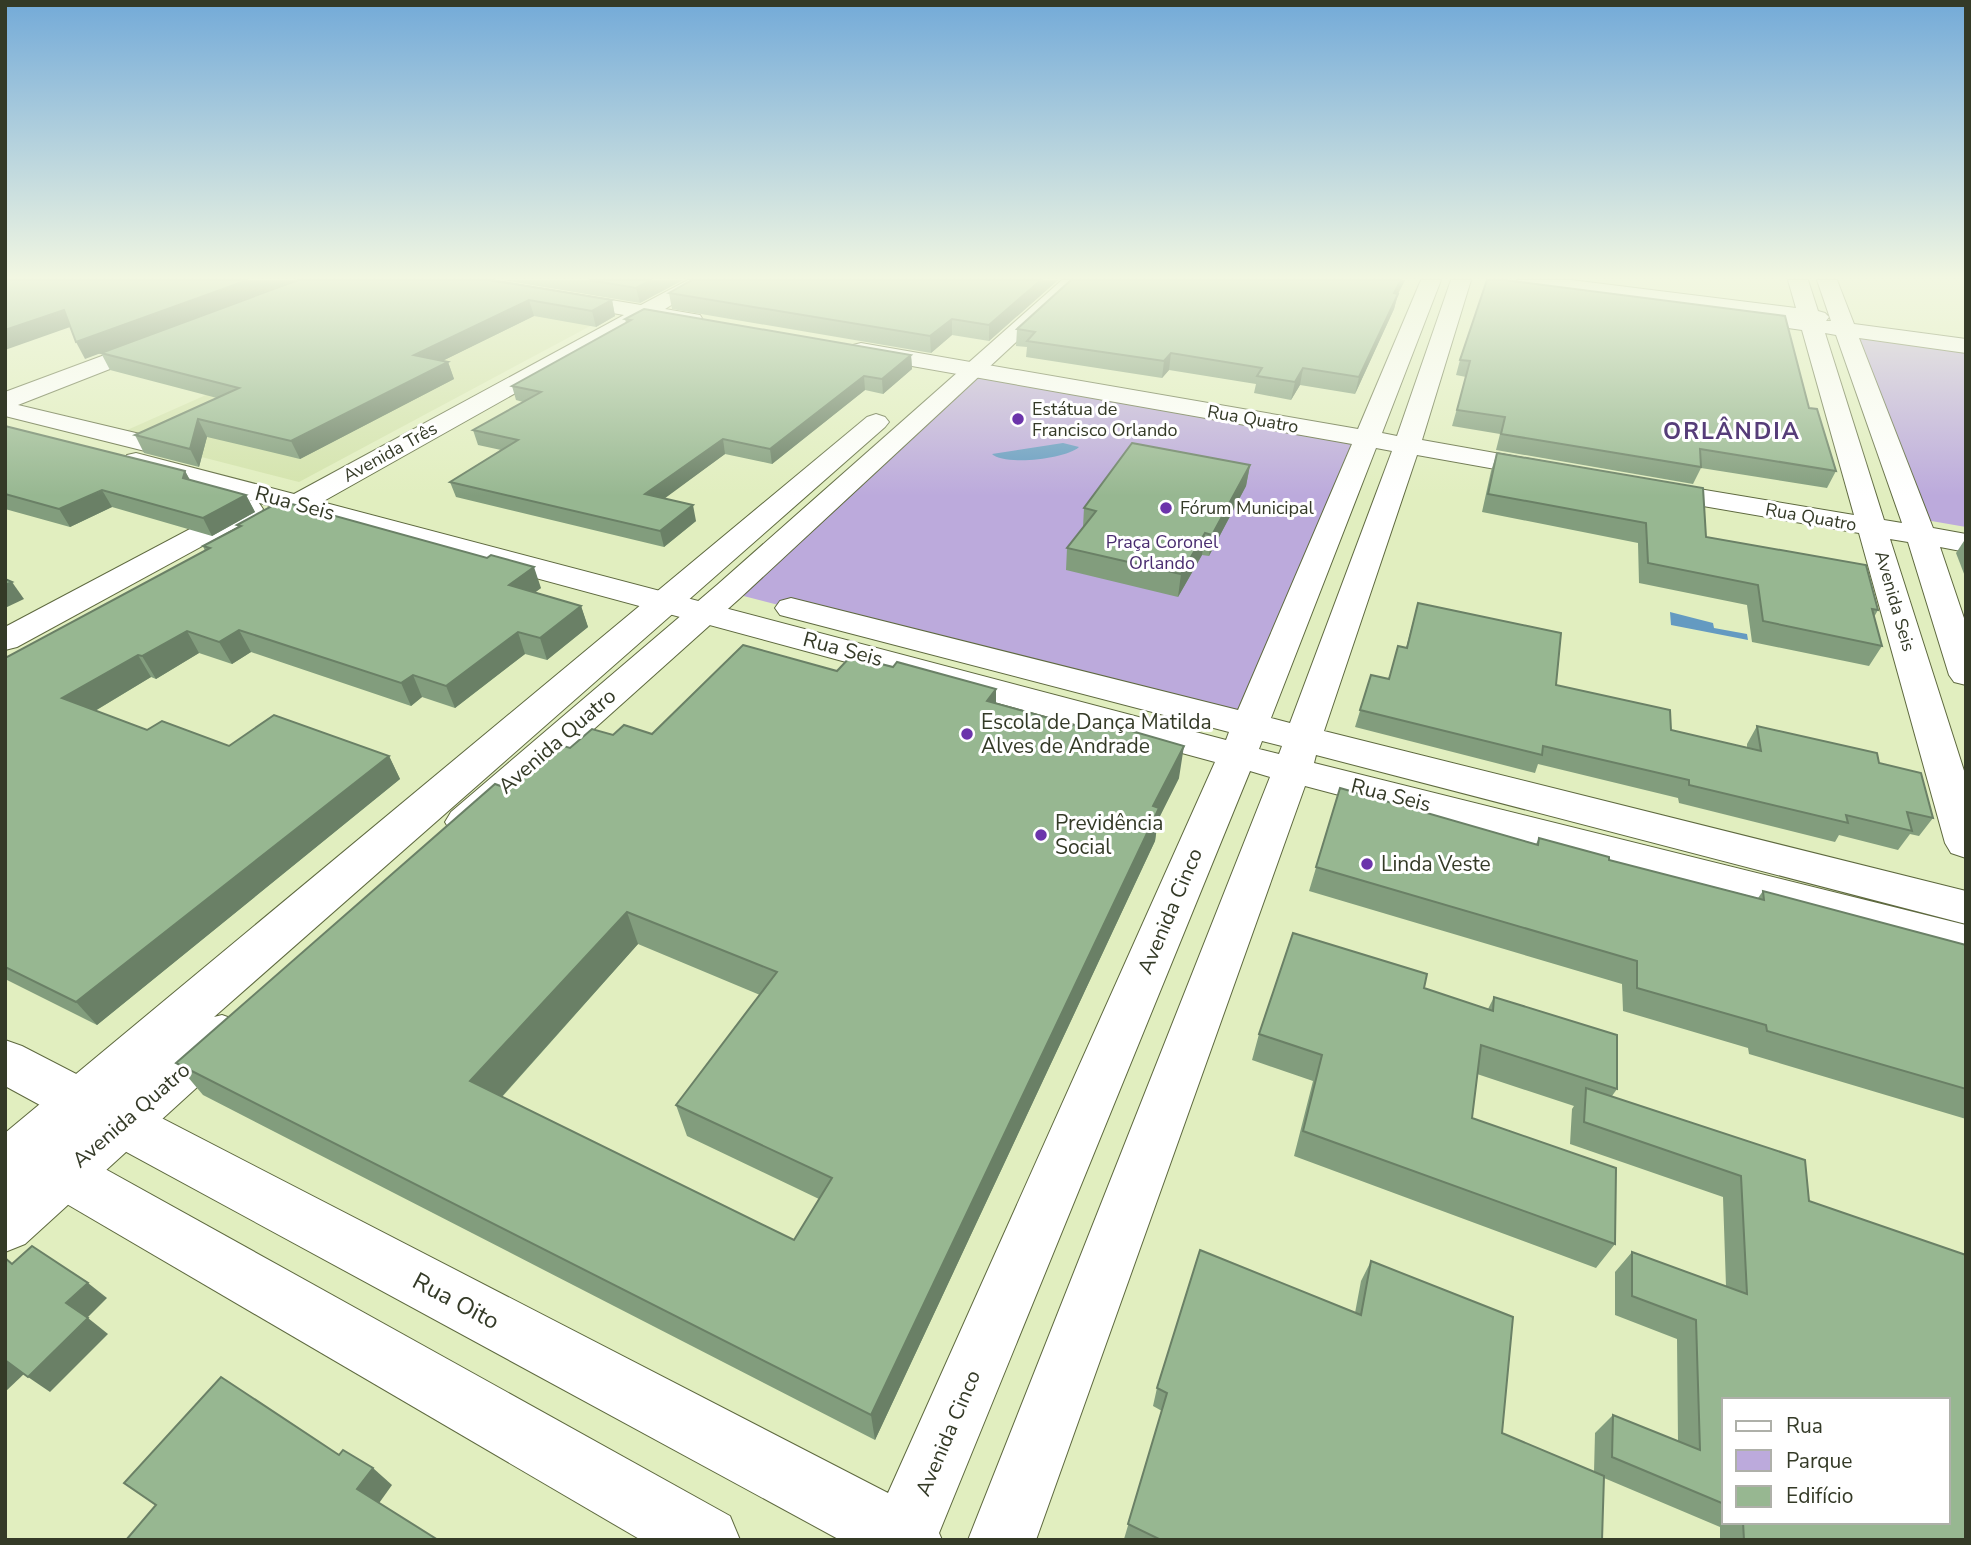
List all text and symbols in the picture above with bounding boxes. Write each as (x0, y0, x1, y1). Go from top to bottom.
place label: Estátua de Francisco Orlando (1032, 397, 1178, 442)
street label: Rua Quatro (1205, 399, 1301, 439)
marker: Estátua de Francisco Orlando (1010, 411, 1026, 427)
street label: Avenida Três (339, 416, 441, 488)
district label: ORLÂNDIA (1663, 416, 1801, 447)
street label: Rua Seis (252, 479, 338, 527)
place label: Fórum Municipal (1180, 496, 1315, 520)
street label: Rua Quatro (1763, 497, 1859, 537)
marker: Fórum Municipal (1158, 500, 1174, 516)
park label: Praça Coronel Orlando (1106, 530, 1219, 575)
street label: Avenida Seis (1869, 548, 1921, 654)
street label: Rua Seis (800, 625, 886, 673)
street label: Avenida Quatro (492, 682, 622, 800)
place label: Escola de Dança Matilda Alves de Andrade (981, 708, 1212, 760)
marker: Escola de Dança Matilda Alves de Andrade (959, 726, 975, 742)
street label: Rua Seis (1348, 772, 1434, 818)
place label: Previdência Social (1055, 809, 1163, 861)
marker: Previdência Social (1033, 827, 1049, 843)
street label: Avenida Cinco (1131, 844, 1209, 978)
place label: Linda Veste (1381, 850, 1491, 878)
marker: Linda Veste (1359, 856, 1375, 872)
street label: Avenida Quatro (66, 1056, 196, 1174)
street label: Rua Oito (407, 1265, 505, 1337)
street label: Avenida Cinco (909, 1366, 987, 1500)
legend (1722, 1398, 1950, 1524)
text: Rua (1786, 1412, 1823, 1440)
text: Parque (1786, 1447, 1853, 1475)
text: Edifício (1786, 1482, 1853, 1510)

